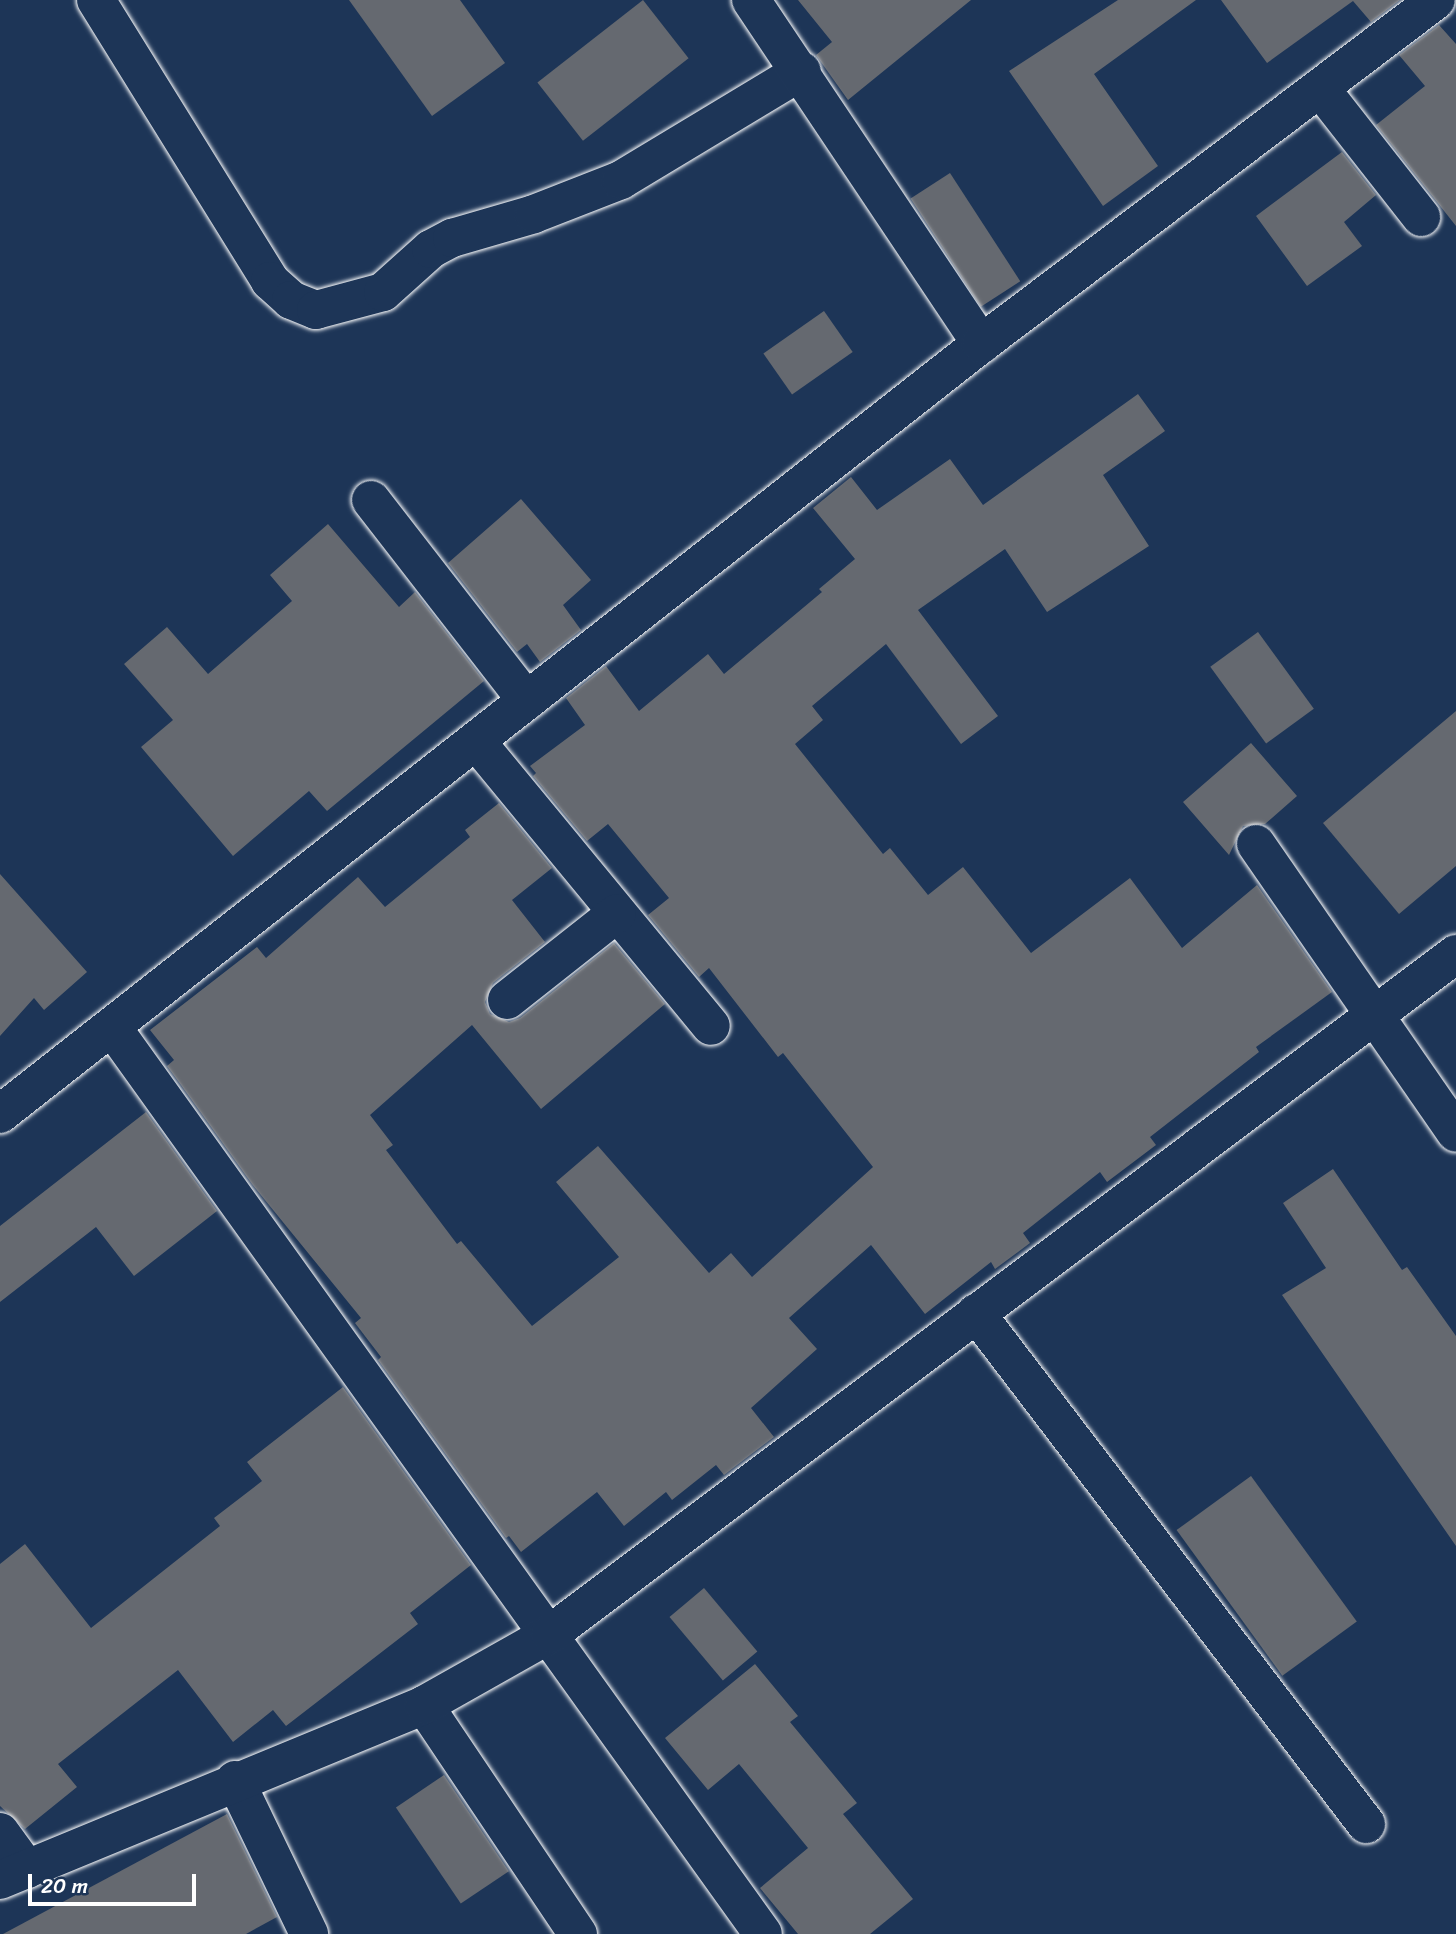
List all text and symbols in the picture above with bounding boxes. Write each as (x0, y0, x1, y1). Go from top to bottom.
scale bar (32, 1860, 200, 1904)
text: 20 m (41, 1867, 88, 1905)

